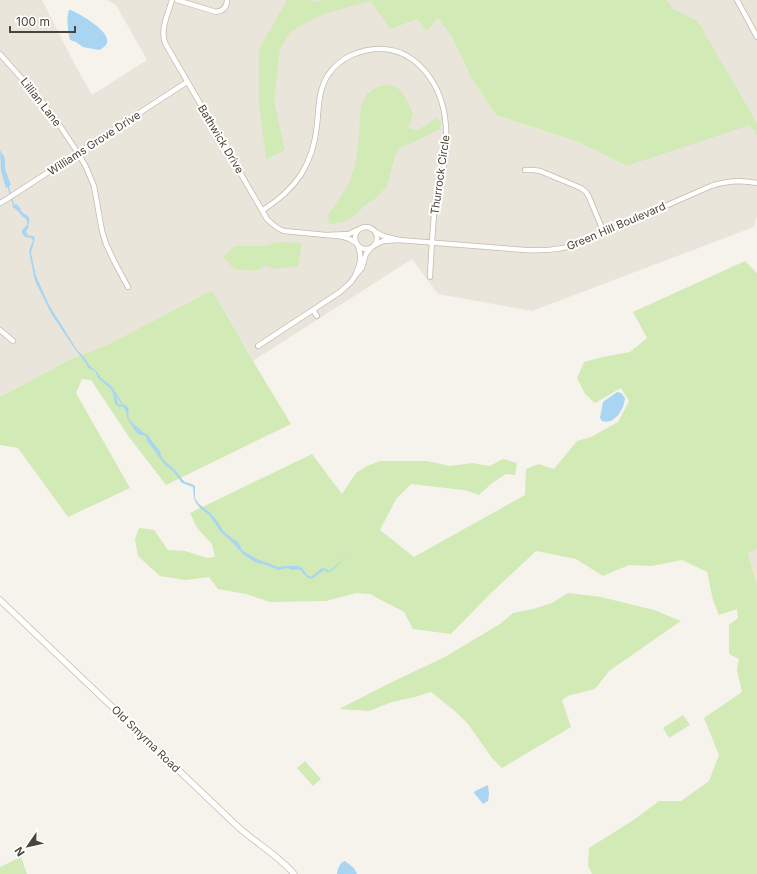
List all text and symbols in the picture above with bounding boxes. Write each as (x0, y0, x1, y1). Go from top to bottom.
scale bar (10, 8, 75, 34)
text: 100 m (16, 14, 50, 29)
street label: Lillian Lane (18, 75, 64, 129)
street label: Bathwick Drive (195, 102, 247, 176)
street label: Williams Grove Drive (45, 108, 143, 178)
street label: Thurrock Circle (427, 134, 453, 216)
street label: Green Hill Boulevard (564, 199, 668, 253)
street label: Old Smyrna Road (109, 703, 183, 775)
north arrow (8, 826, 48, 866)
text: N (12, 844, 28, 859)

